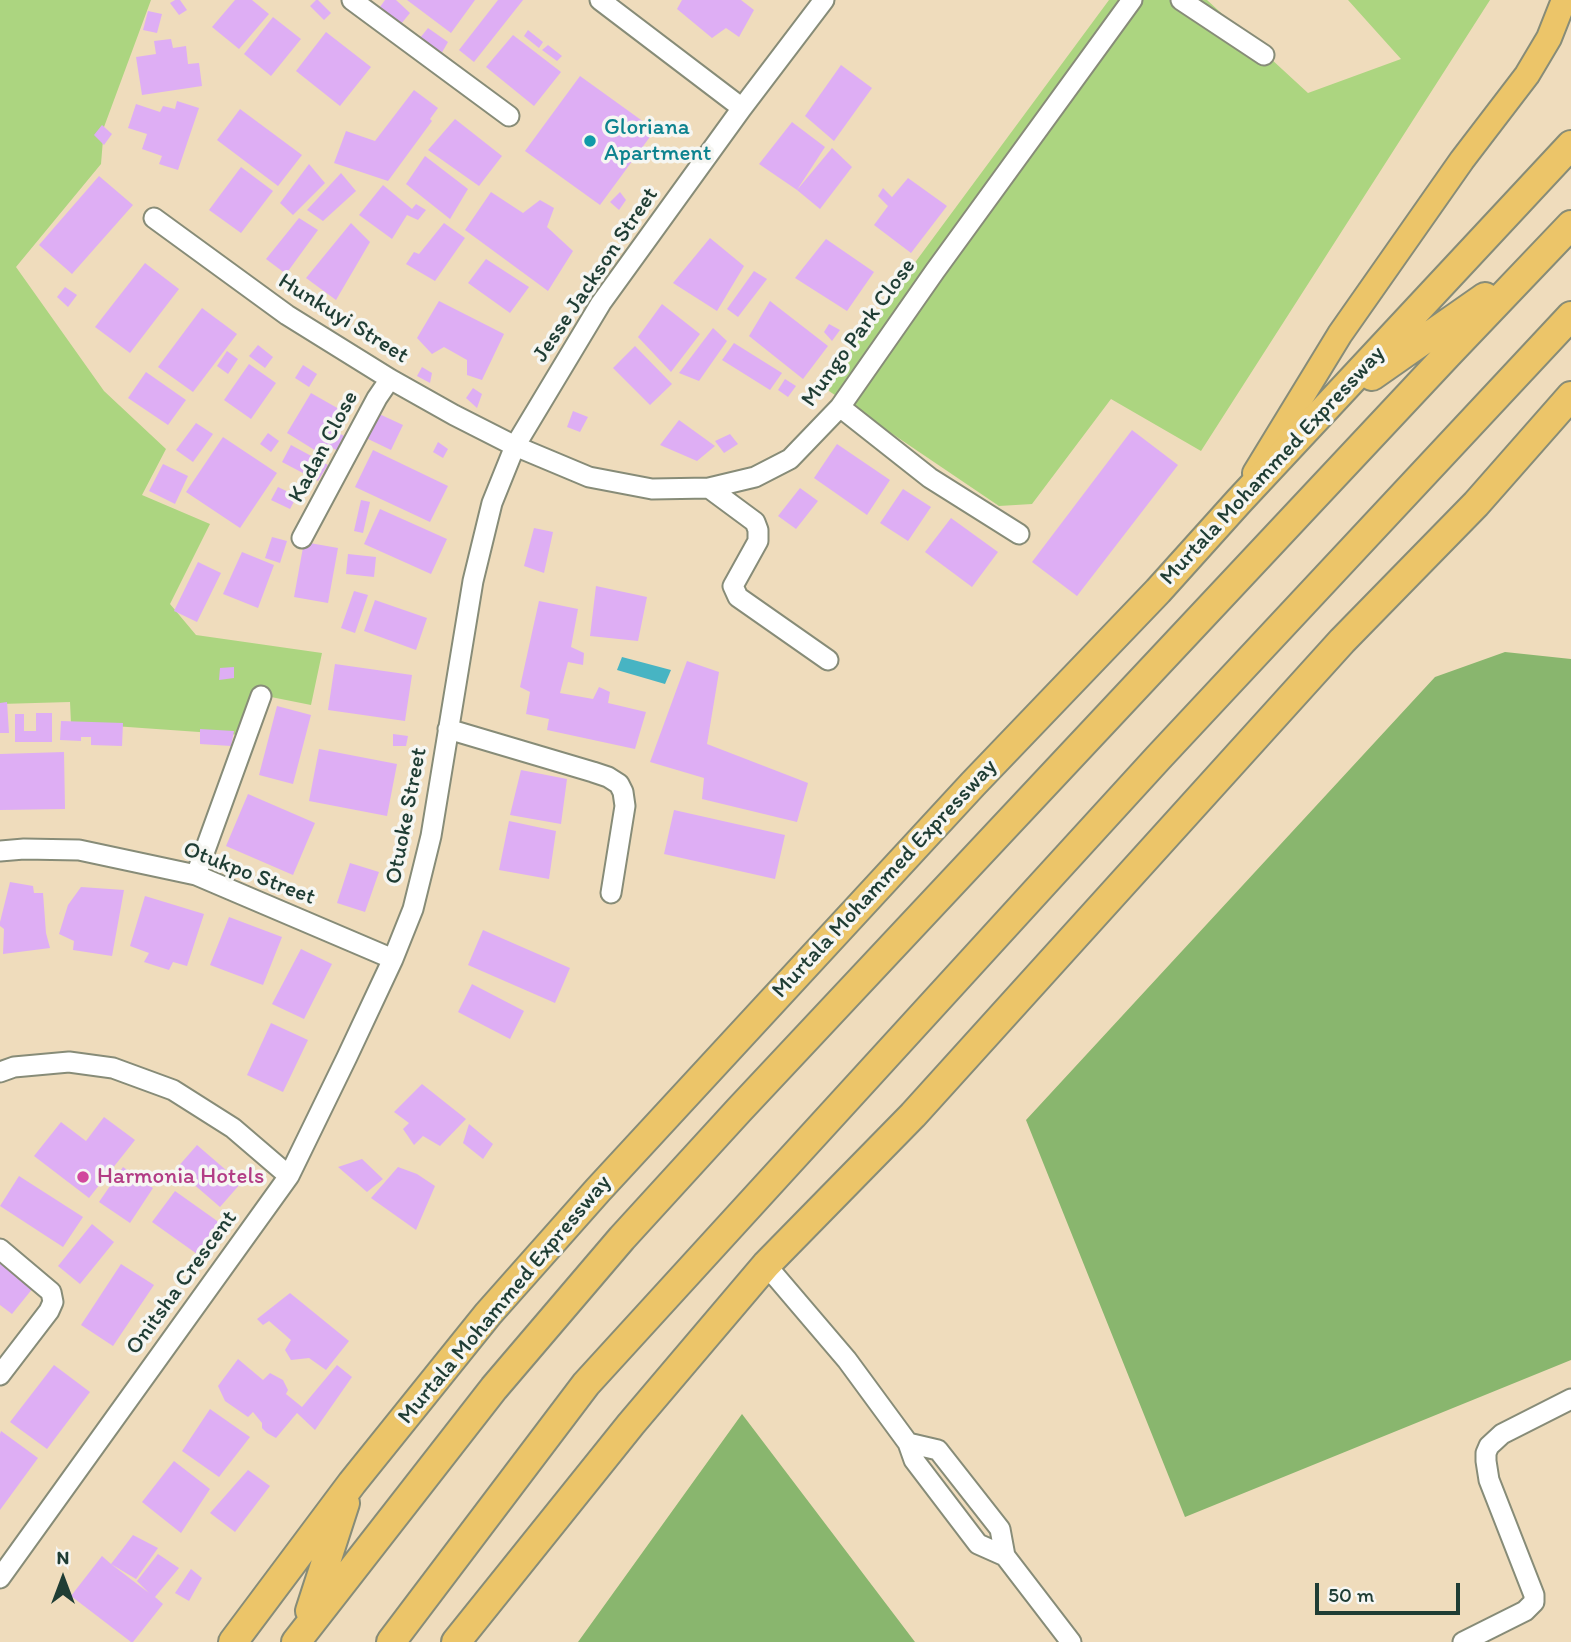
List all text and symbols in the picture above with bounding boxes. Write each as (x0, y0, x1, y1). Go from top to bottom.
place label: Gloriana Apartment (604, 114, 711, 168)
marker: Gloriana Apartment (582, 133, 598, 149)
street label: Jesse Jackson Street (527, 182, 665, 368)
street label: Mungo Park Close (796, 253, 922, 413)
street label: Hunkuyi Street (273, 268, 413, 370)
street label: Murtala Mohammed Expressway (1155, 341, 1391, 591)
street label: Kadan Close (283, 387, 365, 507)
street label: Otuoke Street (380, 745, 434, 887)
street label: Murtala Mohammed Expressway (767, 754, 1003, 1004)
street label: Otukpo Street (179, 836, 319, 912)
place label: Harmonia Hotels (97, 1163, 264, 1191)
marker: Harmonia Hotels (75, 1169, 91, 1185)
street label: Murtala Mohammed Expressway (392, 1170, 618, 1430)
street label: Onitsha Crescent (120, 1205, 244, 1361)
north arrow (28, 1544, 98, 1614)
text: N (57, 1546, 69, 1569)
scale bar (1319, 1568, 1464, 1612)
text: 50 m (1328, 1582, 1374, 1607)

